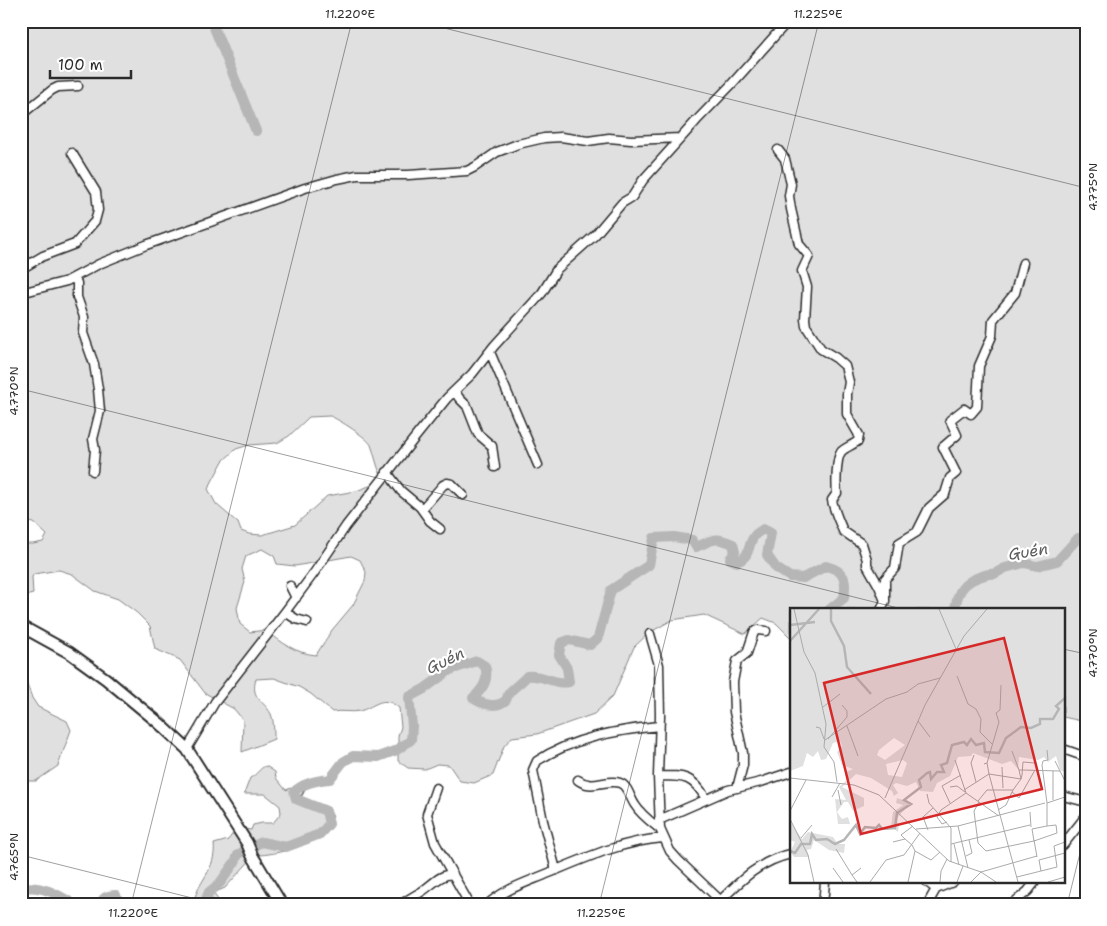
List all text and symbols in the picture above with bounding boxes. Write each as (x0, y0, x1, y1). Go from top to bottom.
text: 11.220°E (325, 6, 375, 22)
text: 11.225°E (794, 6, 842, 22)
scale bar (50, 48, 131, 80)
text: 100 m (58, 55, 103, 75)
text: 4.775°N (1085, 163, 1101, 211)
text: 4.770°N (6, 366, 22, 416)
water label: Guén (1007, 538, 1050, 565)
inset map (790, 608, 1064, 884)
text: 4.770°N (1085, 628, 1101, 678)
water label: Guén (423, 642, 468, 679)
text: 4.765°N (6, 833, 22, 881)
text: 11.220°E (108, 905, 158, 921)
text: 11.225°E (577, 905, 625, 921)

